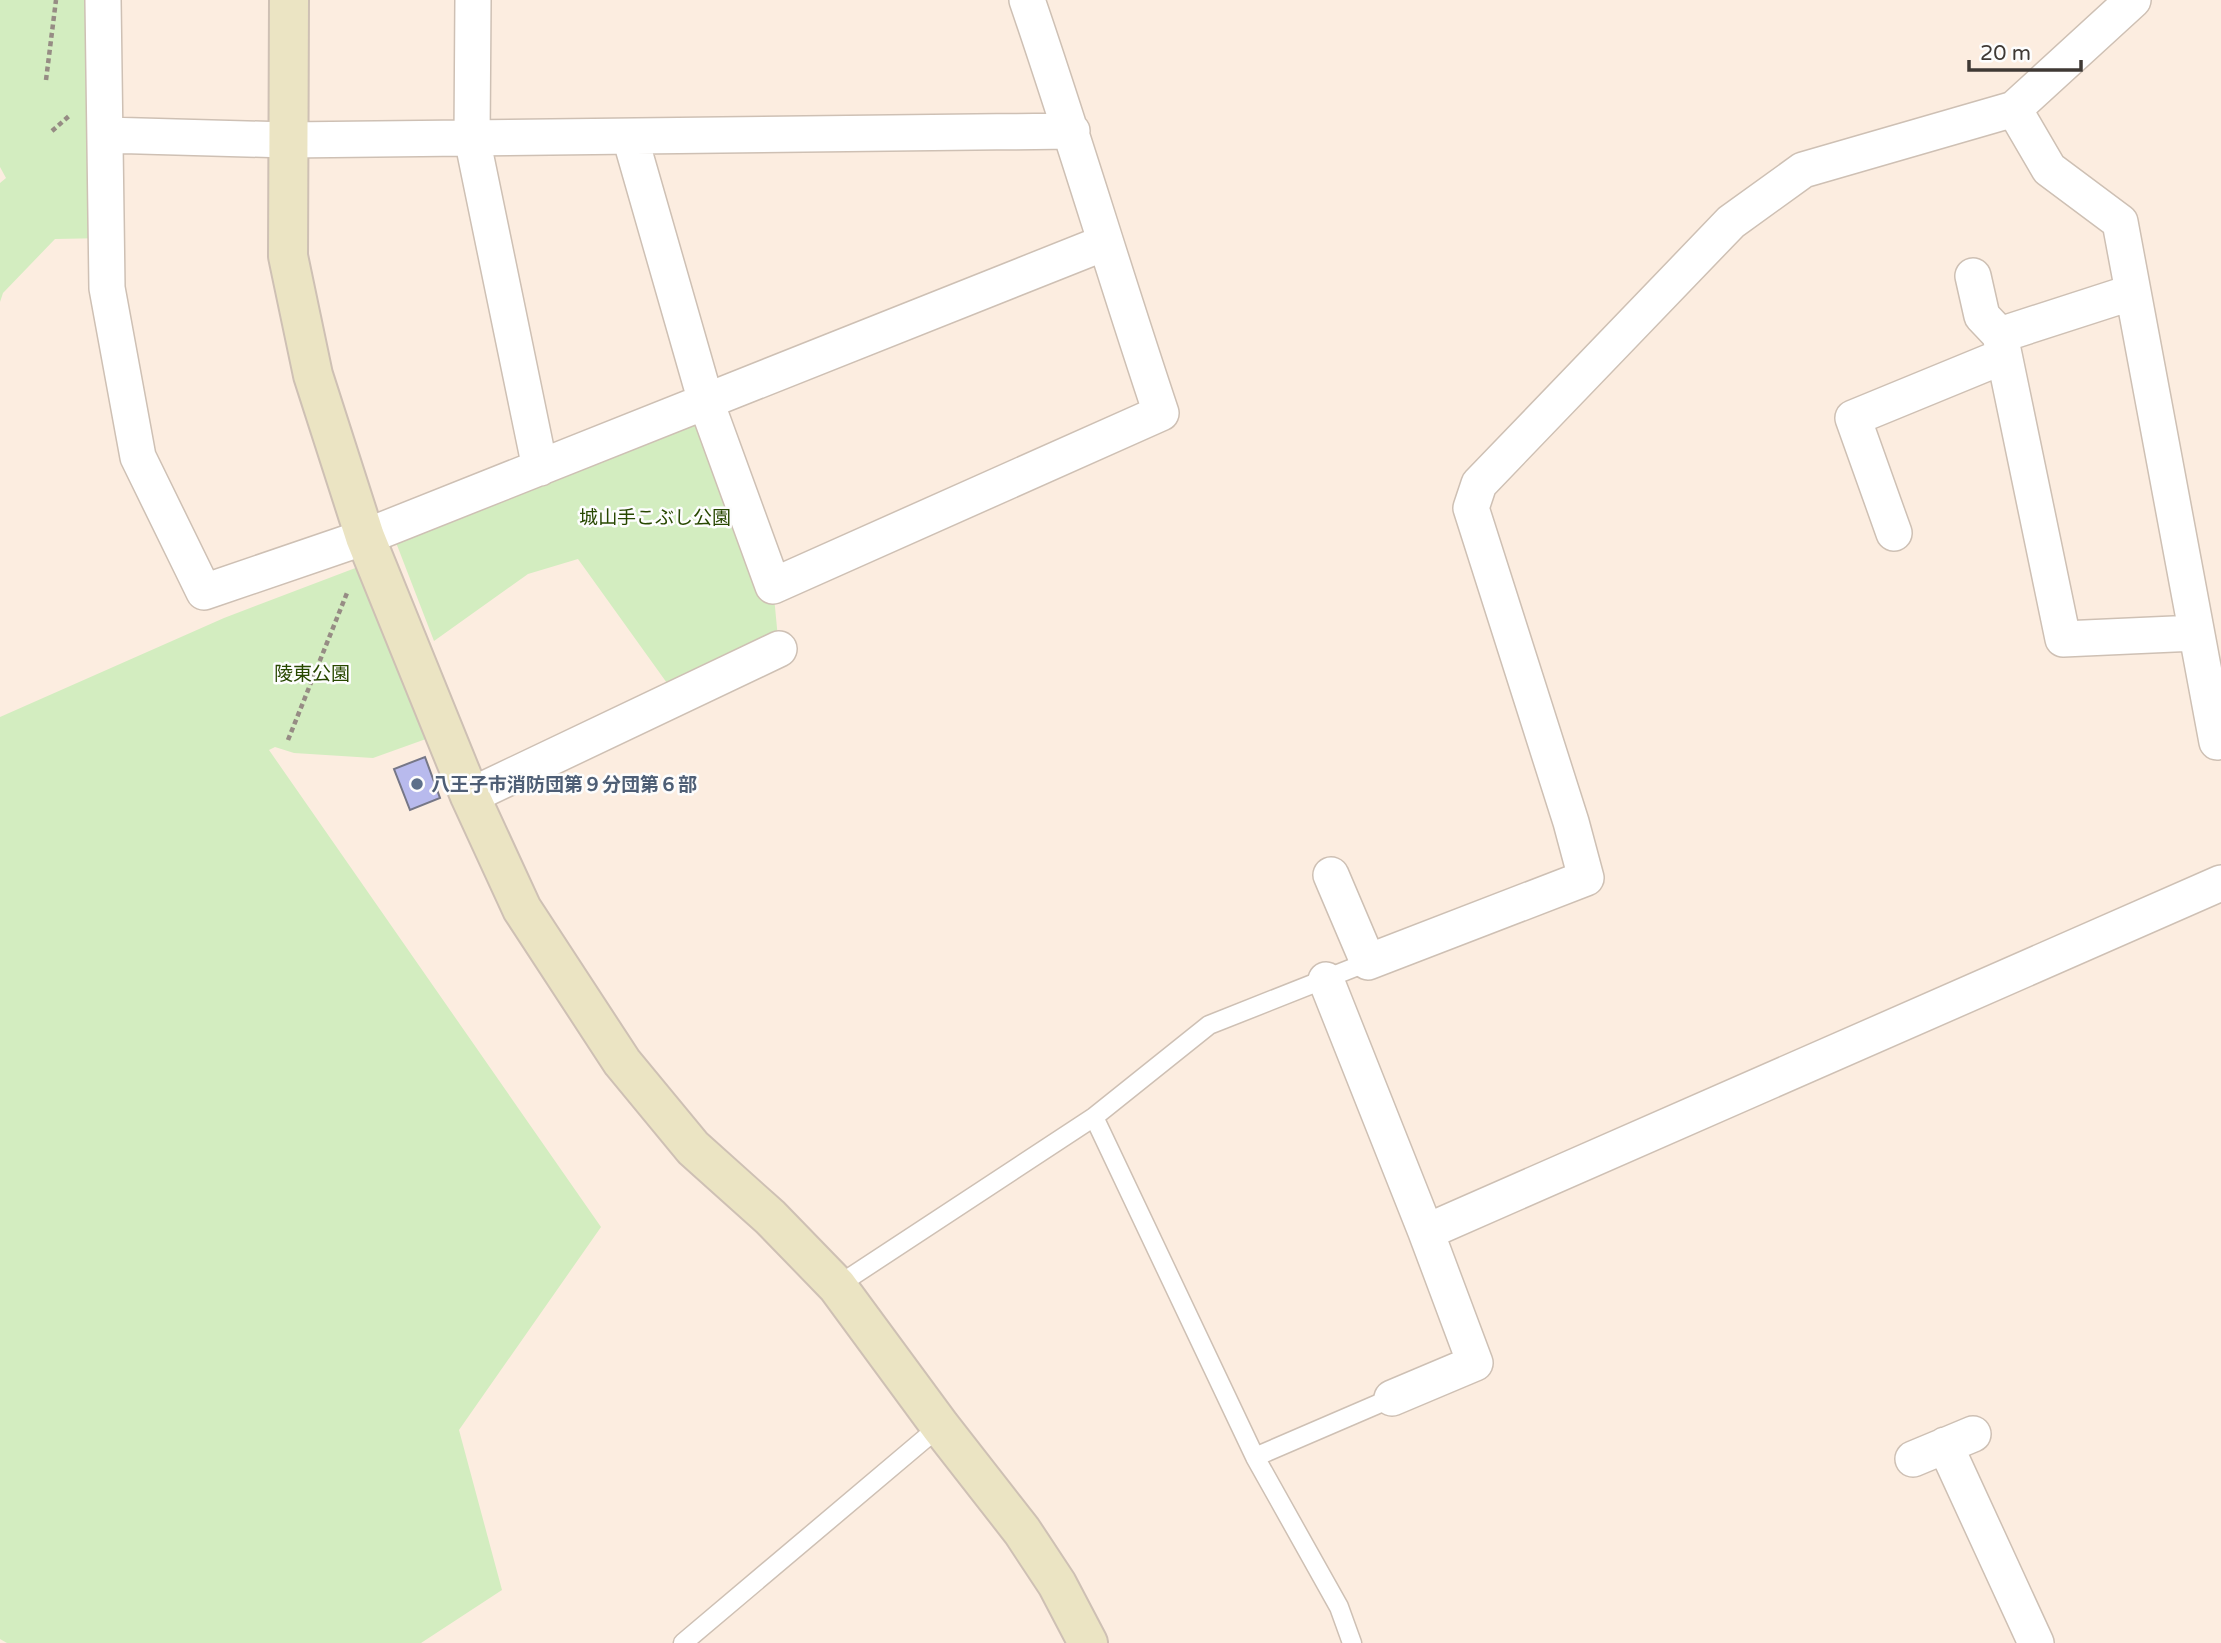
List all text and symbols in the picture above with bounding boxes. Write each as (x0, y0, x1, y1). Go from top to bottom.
scale bar (1969, 28, 2081, 72)
text: 20 m (1980, 41, 2031, 66)
park label: 城山手こぶし公園 (579, 507, 731, 529)
park label: 陵東公園 (274, 663, 350, 685)
place label: 八王子市消防団第９分団第６部 (431, 774, 697, 796)
marker: 八王子市消防団第９分団第６部 (409, 776, 425, 792)

